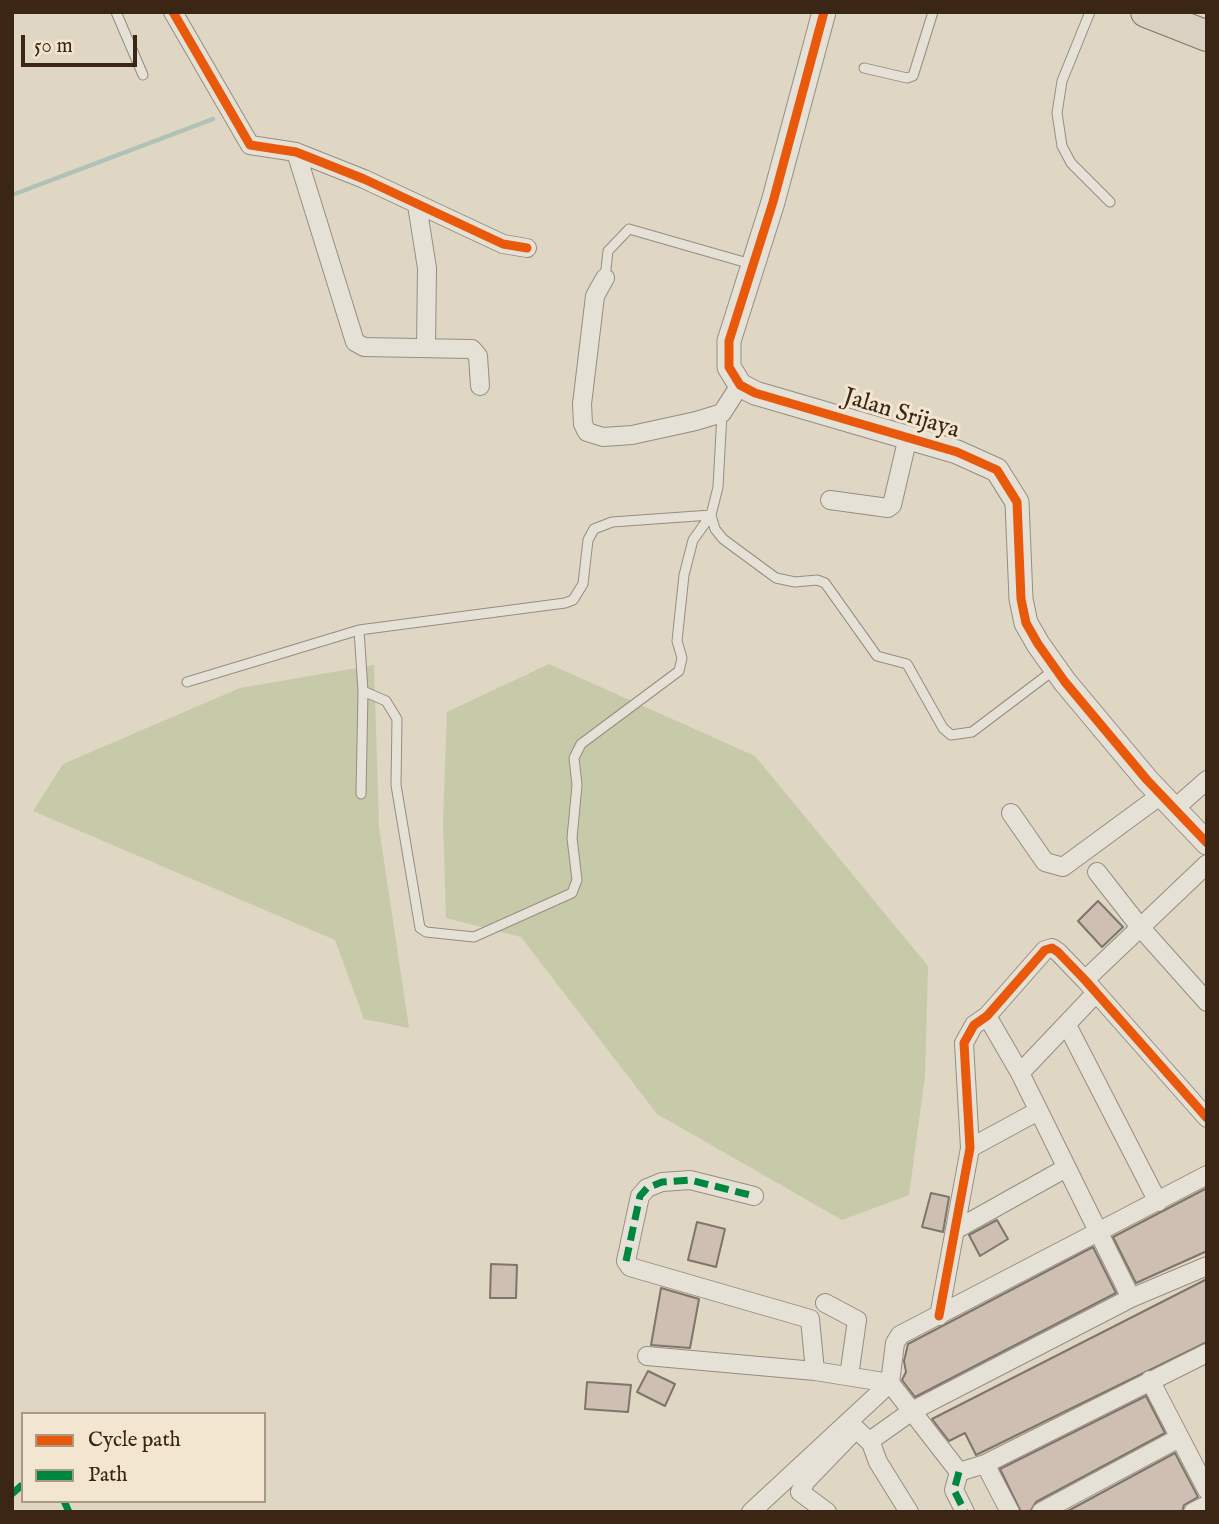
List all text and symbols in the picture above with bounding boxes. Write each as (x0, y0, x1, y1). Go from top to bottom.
scale bar (24, 21, 140, 65)
text: 50 m (34, 33, 73, 60)
street label: Jalan Srijaya (840, 384, 962, 446)
legend (21, 1412, 266, 1503)
text: Cycle path (88, 1427, 181, 1454)
text: Path (88, 1462, 127, 1489)

